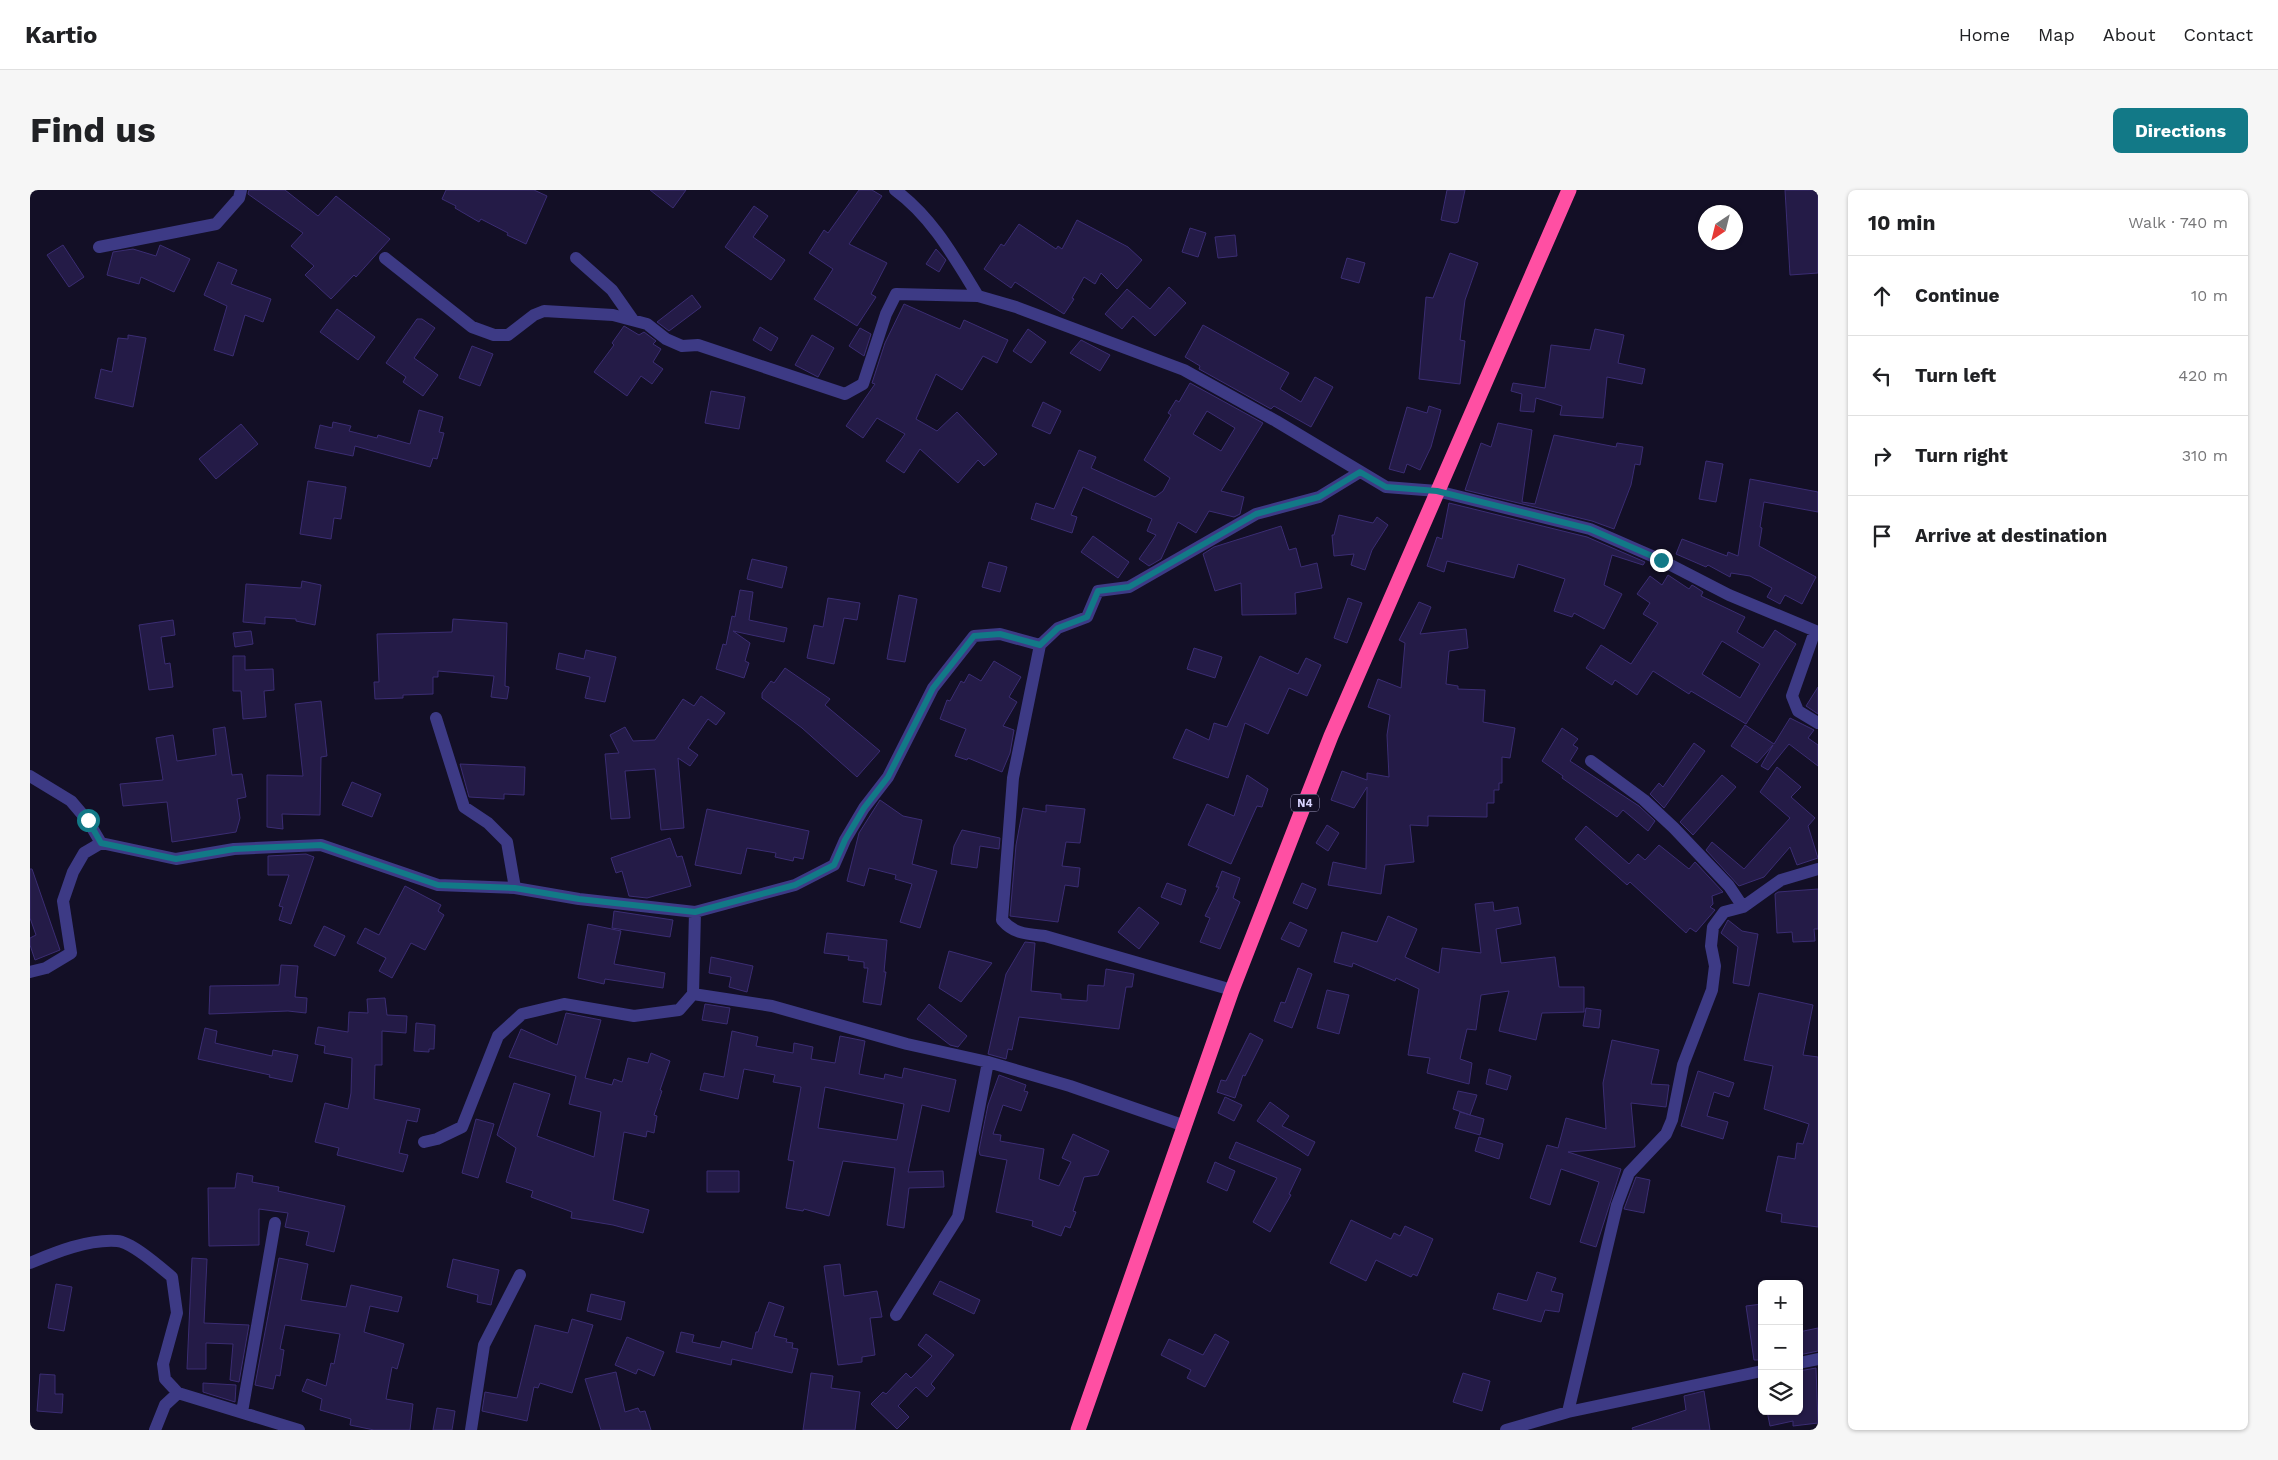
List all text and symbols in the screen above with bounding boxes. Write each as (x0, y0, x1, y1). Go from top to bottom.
text: Kartio (25, 21, 97, 49)
text: Home (1959, 24, 2010, 45)
text: Map (2038, 24, 2075, 45)
text: About (2103, 24, 2155, 45)
text: Contact (2183, 24, 2253, 45)
button: Directions (2113, 108, 2248, 153)
text: Find us (30, 109, 156, 151)
north arrow (1698, 205, 1743, 250)
text: 10 min (1868, 210, 1935, 235)
text: Walk · 740 m (2128, 213, 2228, 232)
icon: ahead (1868, 282, 1896, 310)
text: Continue (1915, 284, 1999, 307)
text: 10 m (2191, 286, 2228, 305)
icon: left (1868, 362, 1896, 390)
text: Turn left (1915, 364, 1996, 387)
text: 420 m (2178, 366, 2228, 385)
icon: right (1868, 442, 1896, 470)
text: Turn right (1915, 444, 2008, 467)
text: 310 m (2182, 446, 2228, 465)
icon: arrive (1868, 522, 1896, 550)
text: Arrive at destination (1915, 524, 2107, 547)
route end (1650, 549, 1673, 572)
road number: N4 (1291, 794, 1319, 812)
route start (77, 809, 100, 832)
map controls (1758, 1280, 1803, 1415)
button: + (1758, 1280, 1803, 1325)
button: − (1758, 1325, 1803, 1370)
button: layers (1758, 1370, 1803, 1415)

